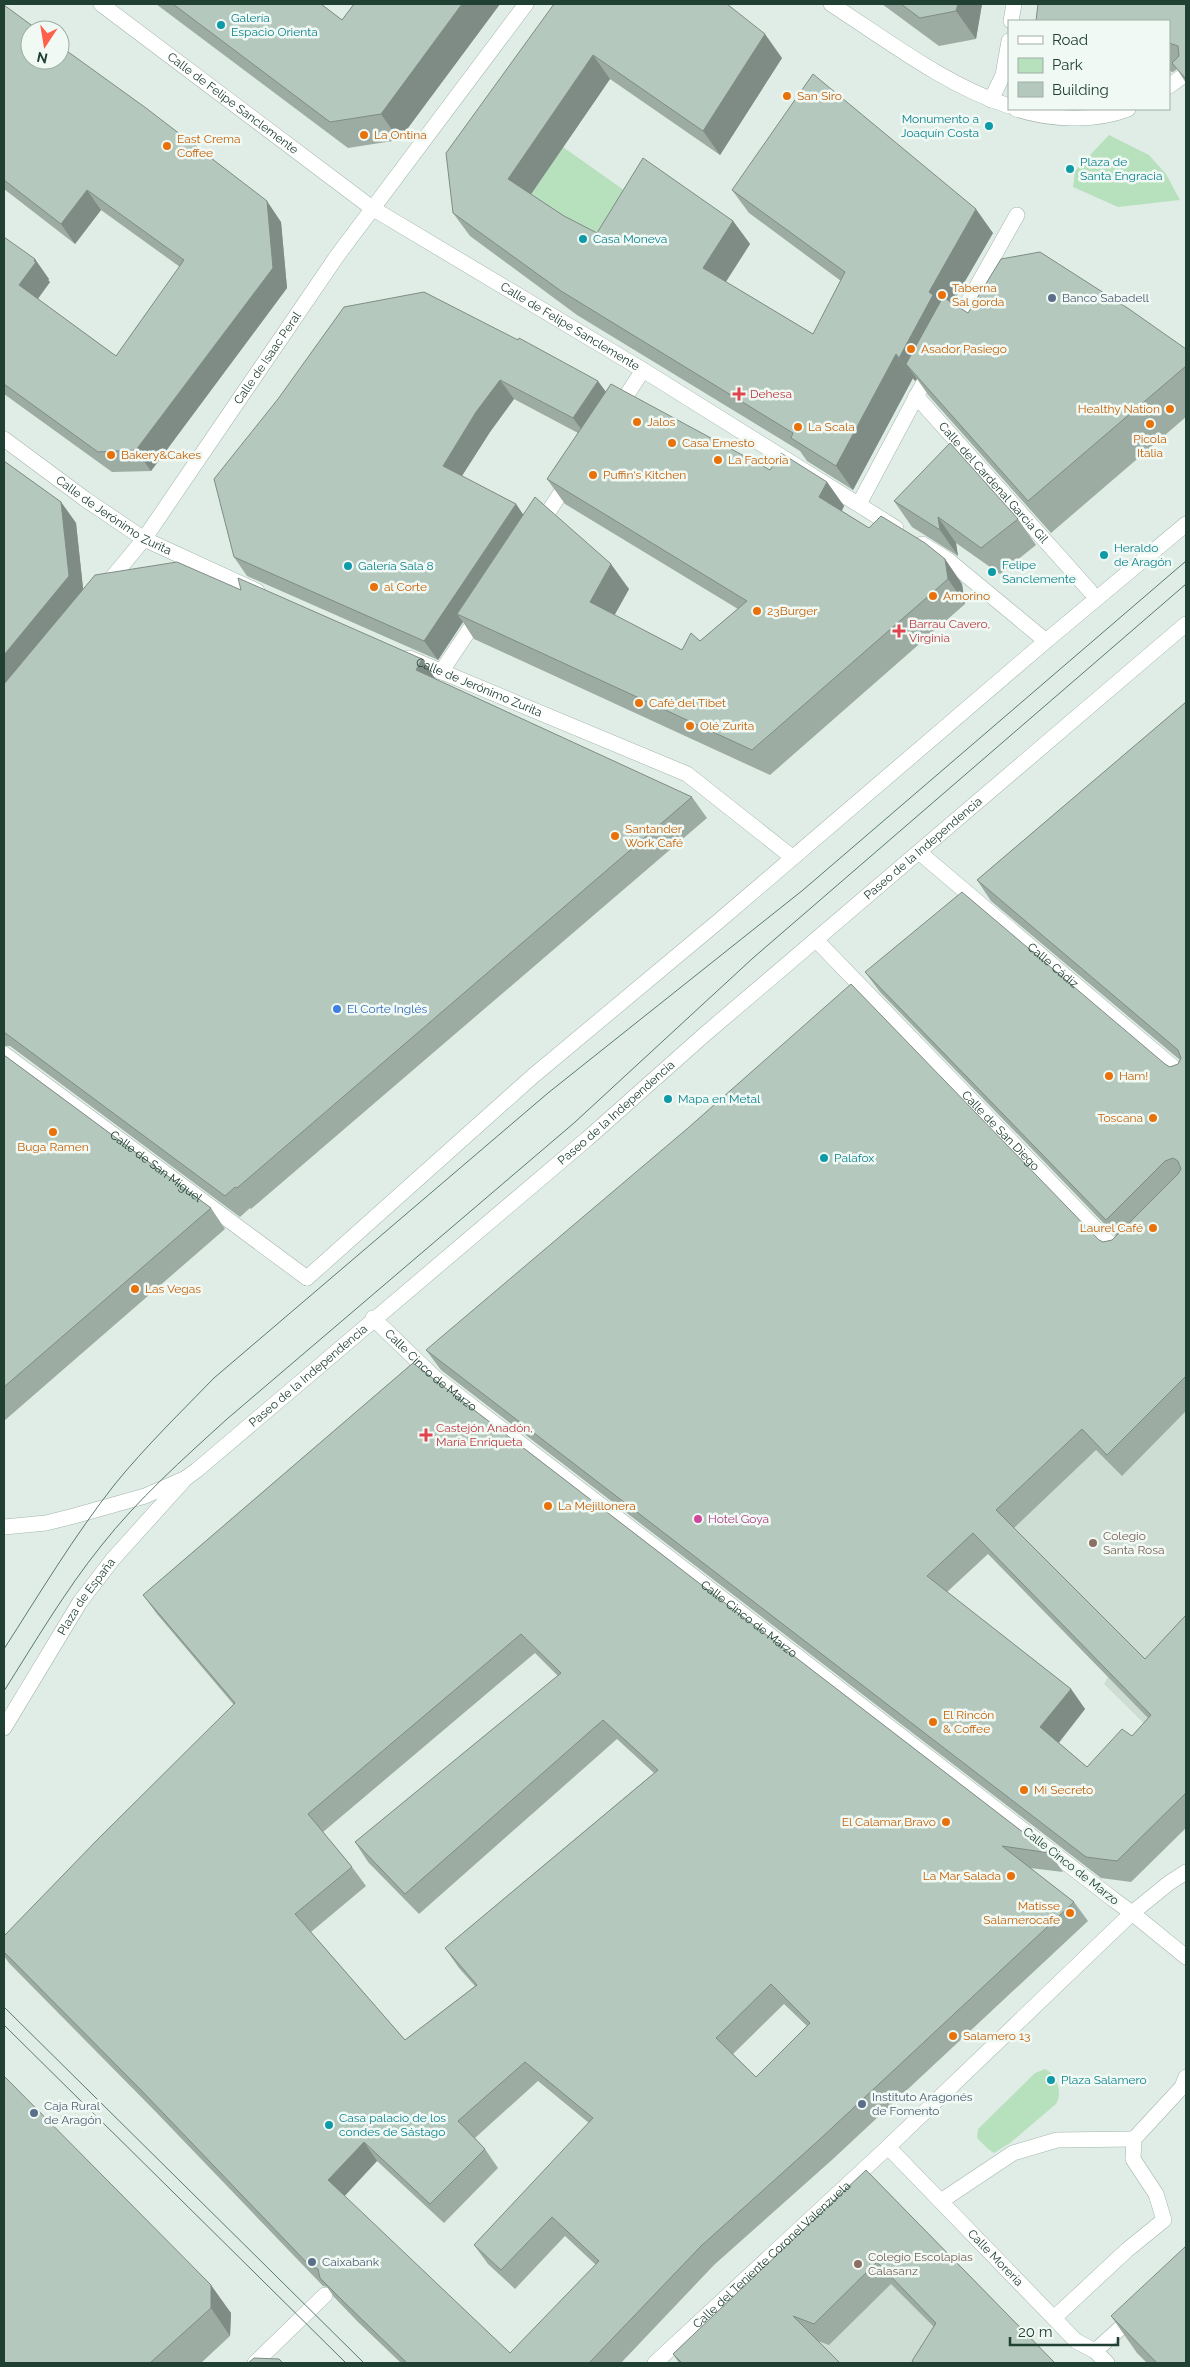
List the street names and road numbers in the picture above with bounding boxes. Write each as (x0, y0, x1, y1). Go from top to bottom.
street label: Calle de Felipe Sanclemente (165, 50, 301, 157)
street label: Calle de Felipe Sanclemente (498, 279, 642, 373)
street label: Calle de Isaac Peral (231, 309, 304, 407)
street label: Calle del Cardenal García Gil (936, 419, 1051, 546)
street label: Calle de Jerónimo Zurita (53, 473, 174, 558)
street label: Calle de Jerónimo Zurita (414, 655, 544, 720)
street label: Paseo de la Independencia (861, 794, 985, 903)
street label: Calle Cádiz (1025, 940, 1081, 991)
street label: Paseo de la Independencia (555, 1058, 677, 1168)
street label: Calle de San Diego (959, 1088, 1042, 1174)
street label: Calle de San Miguel (107, 1128, 205, 1205)
street label: Paseo de la Independencia (246, 1322, 370, 1430)
street label: Calle Cinco de Marzo (382, 1326, 480, 1414)
street label: Plaza de España (55, 1555, 118, 1638)
street label: Calle Cinco de Marzo (698, 1578, 800, 1660)
street label: Calle Cinco de Marzo (1020, 1824, 1122, 1908)
street label: Calle del Teniente Coronel Valenzuela (690, 2178, 853, 2331)
street label: Calle Morería (965, 2227, 1026, 2289)

